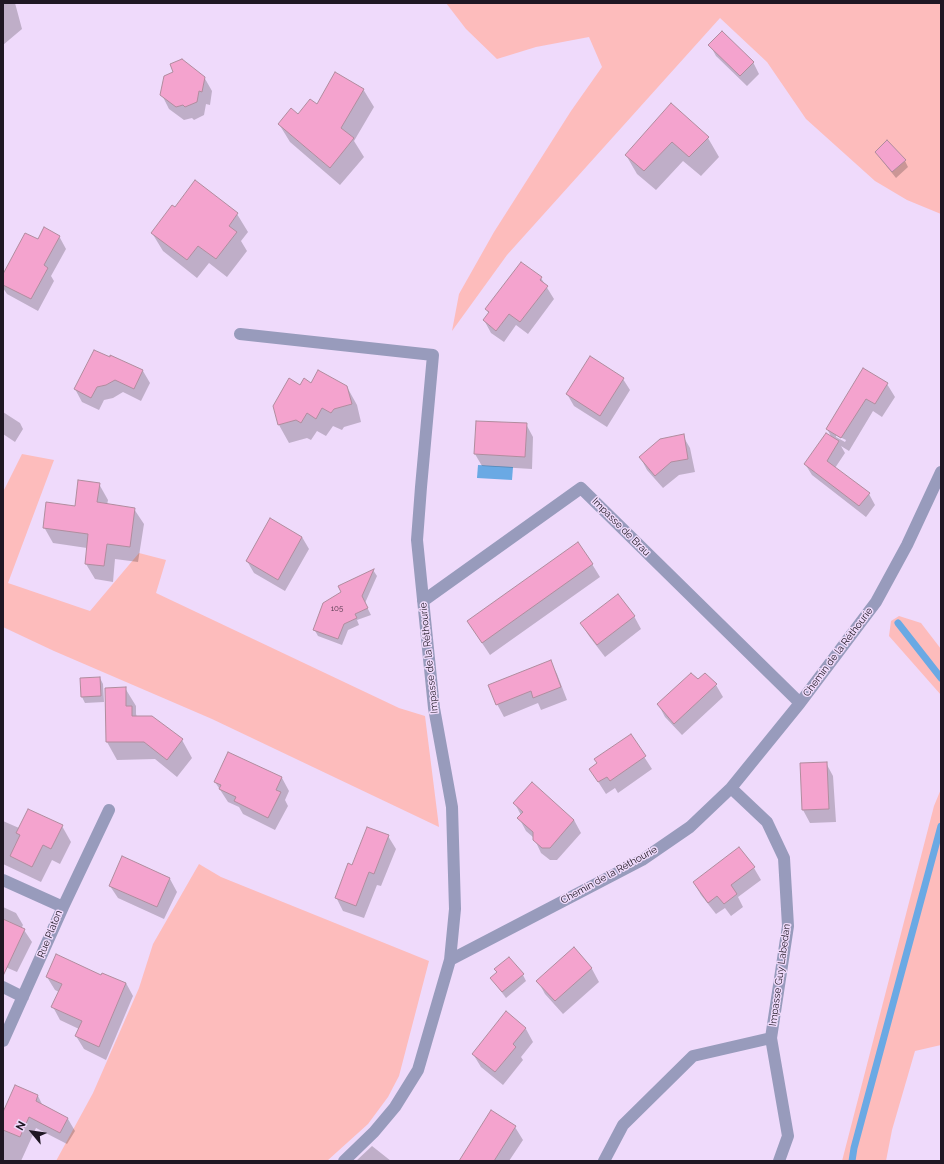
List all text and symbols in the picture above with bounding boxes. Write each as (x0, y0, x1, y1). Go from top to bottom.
street label: Impasse de Brau (589, 495, 653, 559)
street label: Impasse de la Réthourie (417, 602, 441, 714)
house number: 105 (331, 604, 343, 614)
street label: Chemin de la Réthourie (801, 605, 875, 699)
street label: Chemin de la Réthourie (559, 843, 659, 907)
street label: Rue Platon (35, 908, 65, 960)
street label: Impasse Guy Labedan (767, 923, 793, 1027)
north arrow (12, 1112, 52, 1152)
text: N (13, 1119, 29, 1133)

